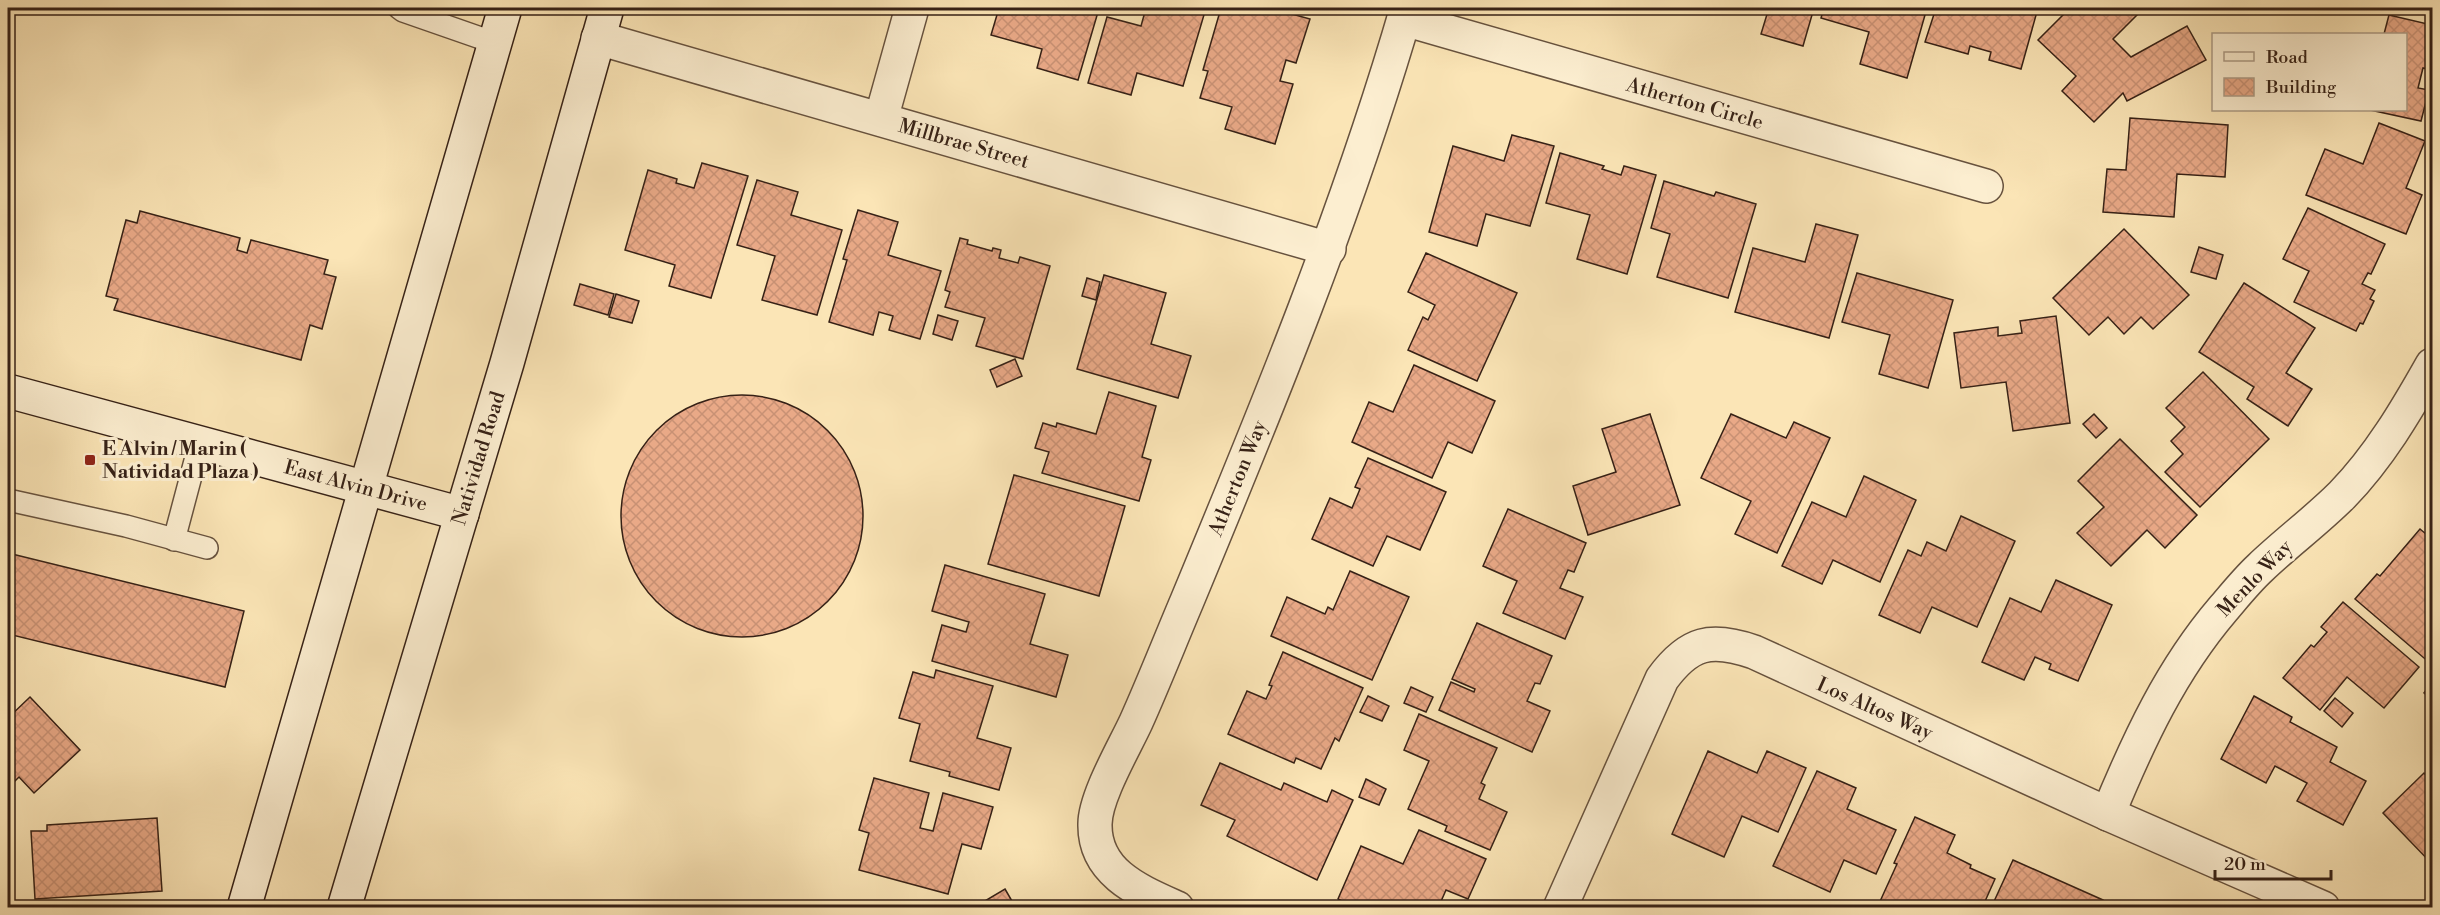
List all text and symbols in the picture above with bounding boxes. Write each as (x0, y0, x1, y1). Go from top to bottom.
legend (2212, 33, 2407, 111)
text: Road (2266, 46, 2309, 69)
street label: Atherton Circle (1622, 73, 1766, 136)
text: Building (2265, 76, 2337, 99)
street label: Millbrae Street (895, 114, 1032, 175)
street label: Natividad Road (447, 388, 512, 528)
street label: Atherton Way (1203, 417, 1273, 541)
place label: E Alvin / Marin ( Natividad Plaza ) (102, 437, 258, 485)
marker: E Alvin / Marin ( Natividad Plaza ) (83, 453, 97, 467)
street label: East Alvin Drive (281, 455, 430, 518)
street label: Menlo Way (2212, 535, 2298, 623)
street label: Los Altos Way (1812, 673, 1937, 746)
scale bar (2215, 843, 2330, 881)
text: 20 m (2224, 853, 2266, 876)

